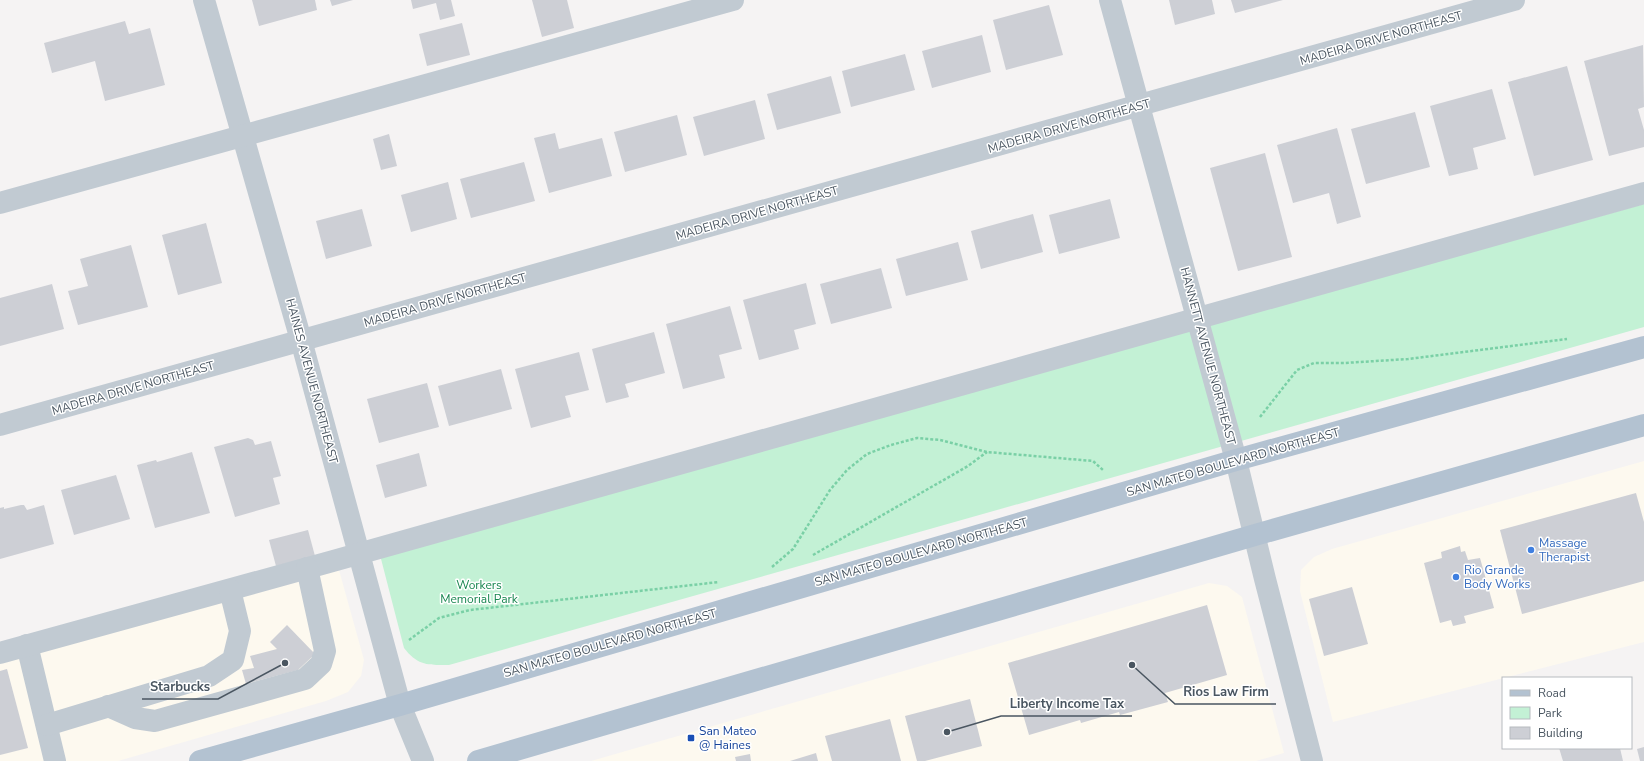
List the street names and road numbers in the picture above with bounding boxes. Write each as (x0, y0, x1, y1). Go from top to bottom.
street label: MADEIRA DRIVE NORTHEAST (1298, 7, 1465, 69)
street label: MADEIRA DRIVE NORTHEAST (986, 95, 1153, 157)
street label: MADEIRA DRIVE NORTHEAST (674, 182, 841, 244)
street label: HANNETT AVENUE NORTHEAST (1177, 265, 1240, 447)
street label: MADEIRA DRIVE NORTHEAST (362, 269, 529, 331)
street label: HAINES AVENUE NORTHEAST (282, 297, 342, 466)
street label: MADEIRA DRIVE NORTHEAST (50, 357, 217, 419)
street label: SAN MATEO BOULEVARD NORTHEAST (1125, 424, 1342, 500)
street label: SAN MATEO BOULEVARD NORTHEAST (813, 514, 1030, 590)
street label: SAN MATEO BOULEVARD NORTHEAST (502, 605, 719, 681)

